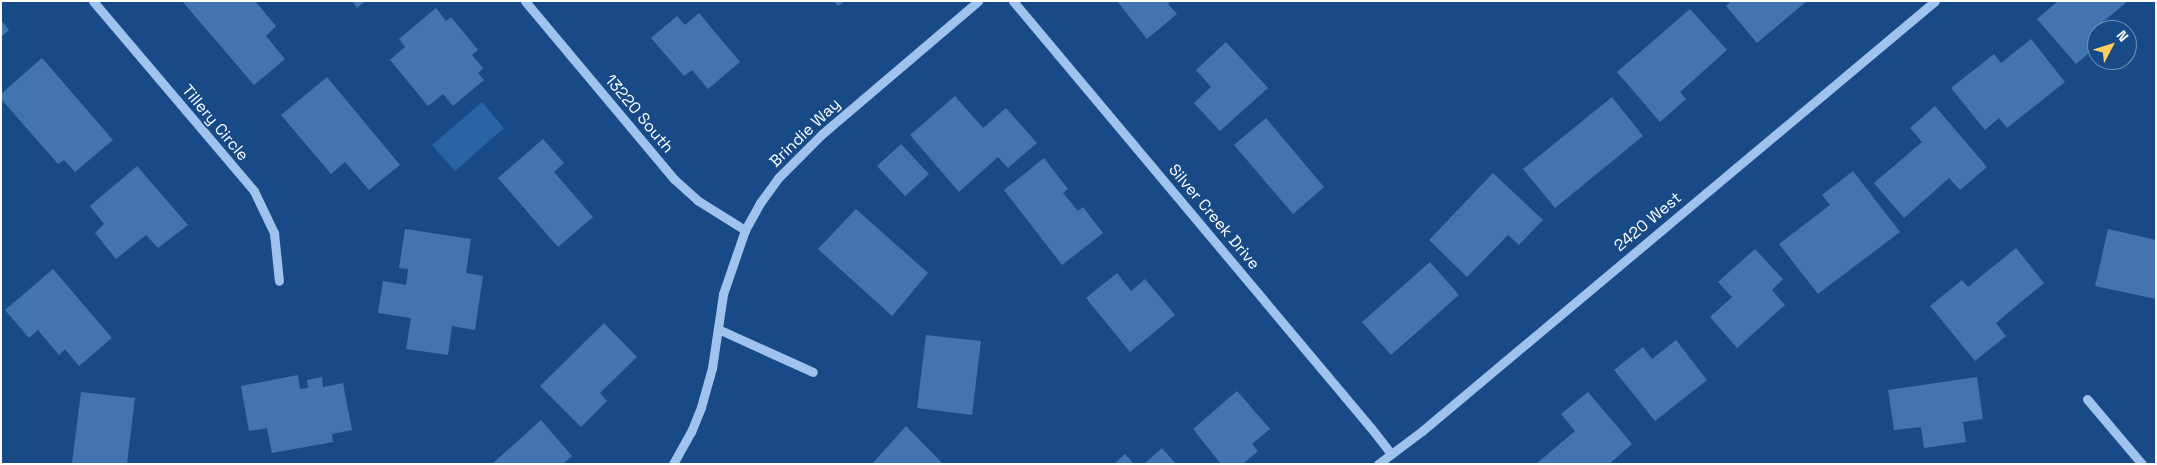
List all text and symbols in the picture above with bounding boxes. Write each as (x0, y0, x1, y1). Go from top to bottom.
north arrow (2087, 20, 2137, 70)
text: N (2113, 27, 2133, 45)
street label: 13220 South (601, 71, 677, 157)
street label: Tillery Circle (178, 81, 252, 165)
street label: Brindie Way (766, 95, 844, 171)
street label: Silver Creek Drive (1164, 160, 1264, 274)
street label: 2420 West (1610, 188, 1686, 256)

